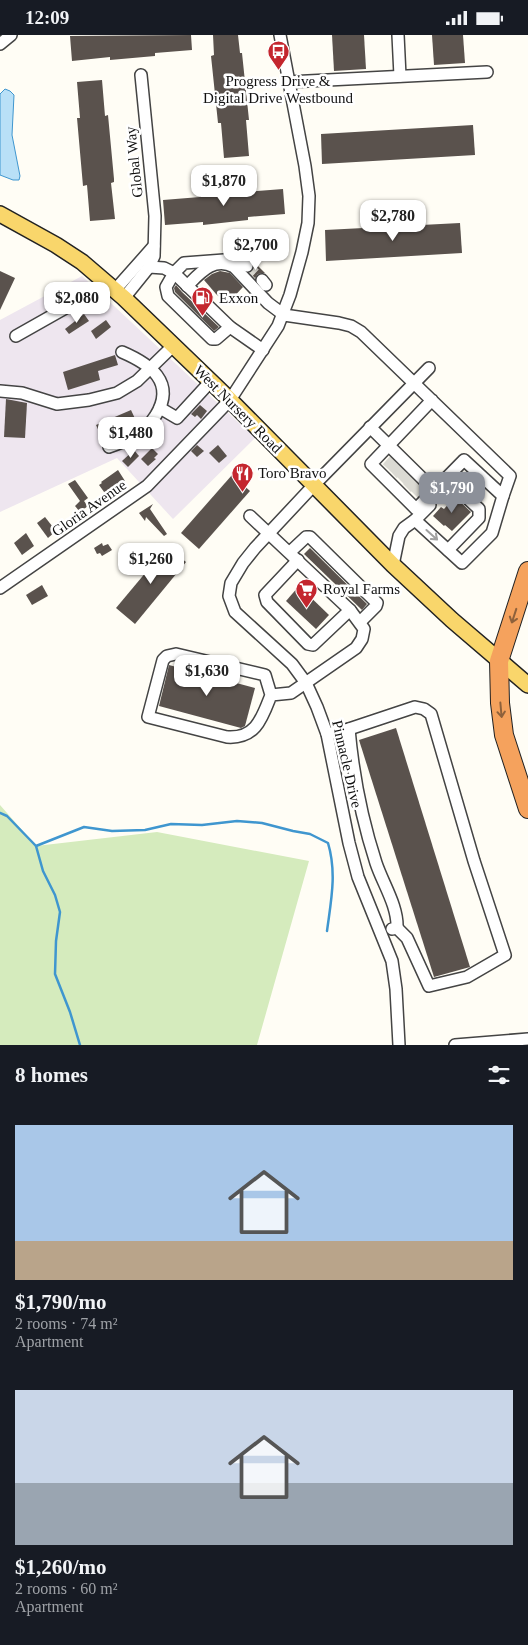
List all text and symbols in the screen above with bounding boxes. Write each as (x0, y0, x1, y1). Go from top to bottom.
text: 12:09 (25, 7, 69, 28)
bus stop icon: Progress Drive & Digital Drive Westbound (266, 40, 290, 71)
place label: Progress Drive & Digital Drive Westbound (203, 73, 354, 106)
street label: Global Way (122, 125, 146, 198)
pin: $1,870 (183, 165, 265, 207)
text: $1,870 (202, 172, 246, 189)
pin: $2,780 (352, 199, 434, 242)
text: $2,780 (371, 207, 415, 224)
pin: $2,700 (215, 229, 297, 271)
text: $2,700 (234, 236, 278, 253)
pin: $2,080 (36, 281, 118, 324)
fuel station icon: Exxon (191, 286, 215, 317)
text: $2,080 (55, 289, 99, 306)
place label: Exxon (219, 290, 259, 306)
street label: West Nursery Road (191, 362, 285, 456)
pin: $1,480 (90, 417, 172, 459)
text: $1,480 (109, 424, 153, 441)
restaurant icon: Toro Bravo (230, 461, 254, 492)
place label: Toro Bravo (258, 465, 327, 481)
pin: $1,790 (411, 471, 493, 514)
street label: Gloria Avenue (49, 476, 129, 539)
text: $1,790 (430, 479, 474, 496)
one-way arrow (425, 529, 438, 541)
pin: $1,260 (110, 543, 192, 585)
text: $1,260 (129, 550, 173, 567)
supermarket icon: Royal Farms (295, 577, 319, 608)
place label: Royal Farms (323, 581, 400, 597)
one-way arrow (508, 608, 518, 624)
pin: $1,630 (166, 655, 248, 697)
text: $1,630 (185, 662, 229, 679)
one-way arrow (496, 701, 506, 717)
street label: Pinnacle Drive (329, 719, 365, 810)
icon: filters (485, 1061, 513, 1089)
text: 8 homes (15, 1063, 88, 1087)
icon: home (219, 1157, 309, 1247)
text: $1,790/mo (15, 1290, 107, 1314)
text: 2 rooms · 74 m² (15, 1315, 118, 1332)
text: Apartment (15, 1333, 83, 1350)
icon: home (219, 1422, 309, 1512)
text: $1,260/mo (15, 1555, 107, 1579)
text: 2 rooms · 60 m² (15, 1580, 118, 1597)
text: Apartment (15, 1598, 83, 1615)

